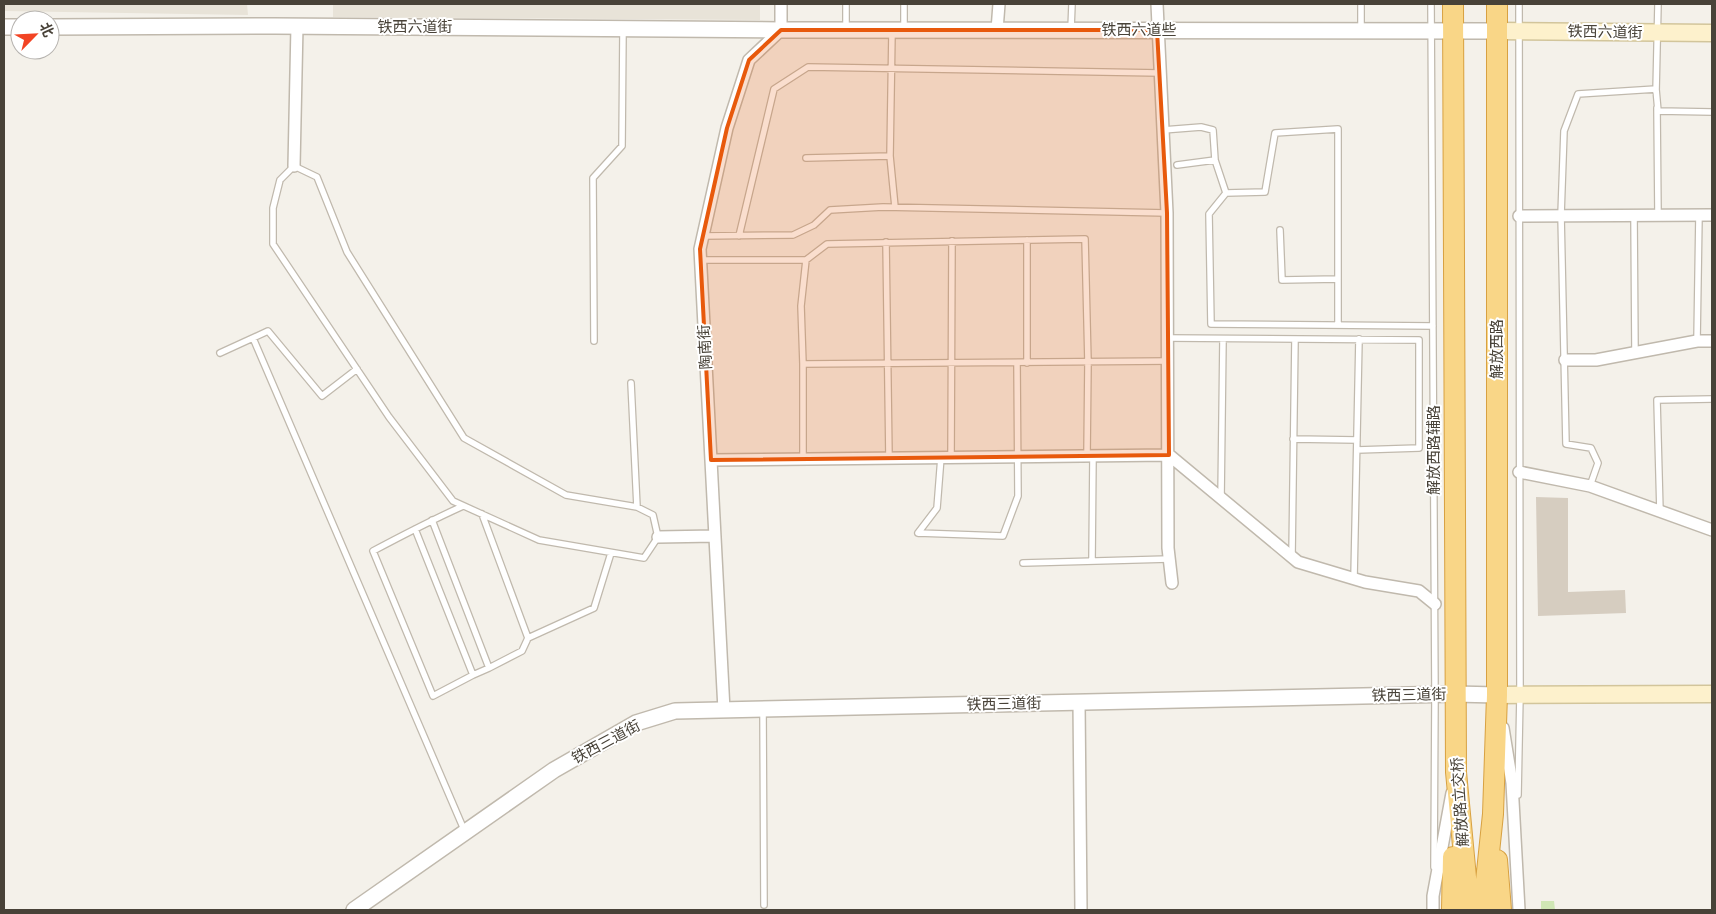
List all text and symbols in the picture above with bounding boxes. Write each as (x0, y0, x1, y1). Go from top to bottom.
north arrow (10, 10, 60, 60)
street label: 铁西六道街 (377, 16, 453, 37)
text: 北 (36, 19, 59, 40)
street label: 铁西六道些 (1101, 19, 1177, 40)
street label: 铁西六道街 (1567, 20, 1643, 43)
street label: 解放西路 (1486, 319, 1507, 379)
street label: 陶南街 (693, 324, 716, 370)
street label: 解放西路辅路 (1423, 405, 1444, 495)
street label: 铁西三道街 (1371, 683, 1447, 706)
street label: 铁西三道街 (966, 692, 1042, 715)
street label: 铁西三道街 (568, 715, 644, 768)
street label: 解放路立交桥 (1446, 756, 1473, 848)

